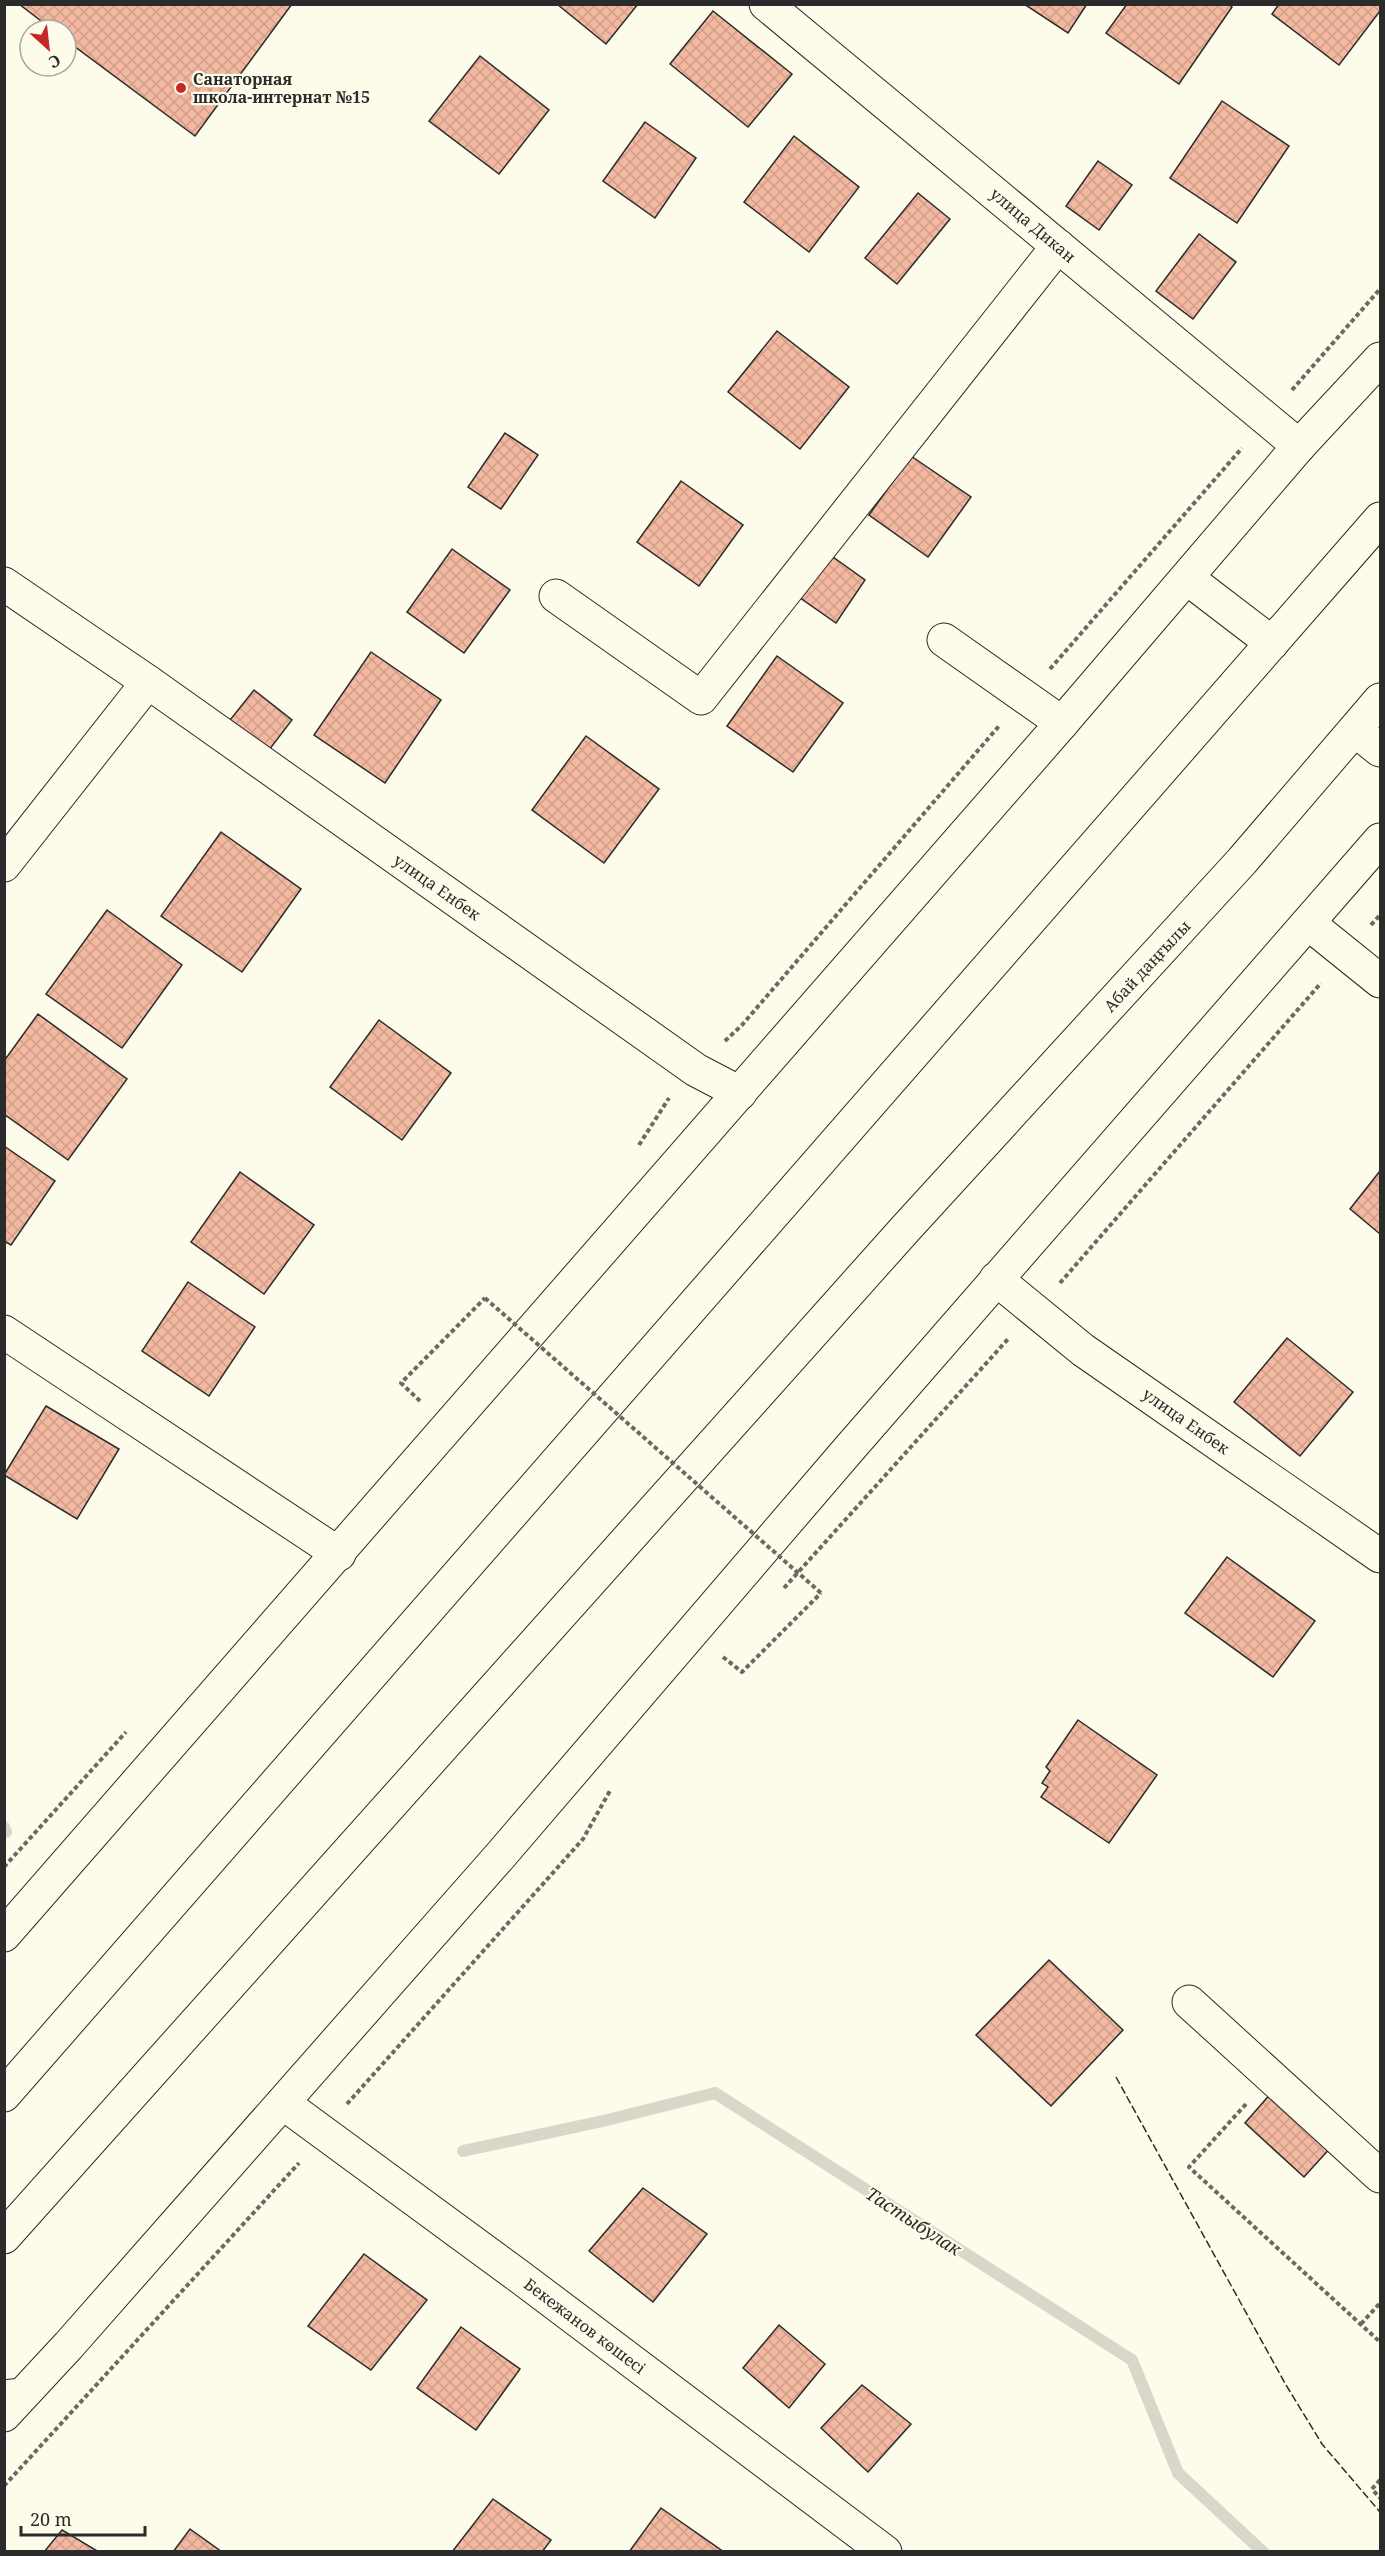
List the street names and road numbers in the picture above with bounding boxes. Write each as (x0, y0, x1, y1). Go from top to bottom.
street label: улица Дикан (985, 183, 1081, 268)
street label: улица Енбек (389, 849, 485, 925)
street label: Абай даңғылы (1099, 915, 1195, 1017)
street label: улица Енбек (1138, 1383, 1234, 1459)
street label: Бекежанов көшесі (520, 2273, 651, 2379)

